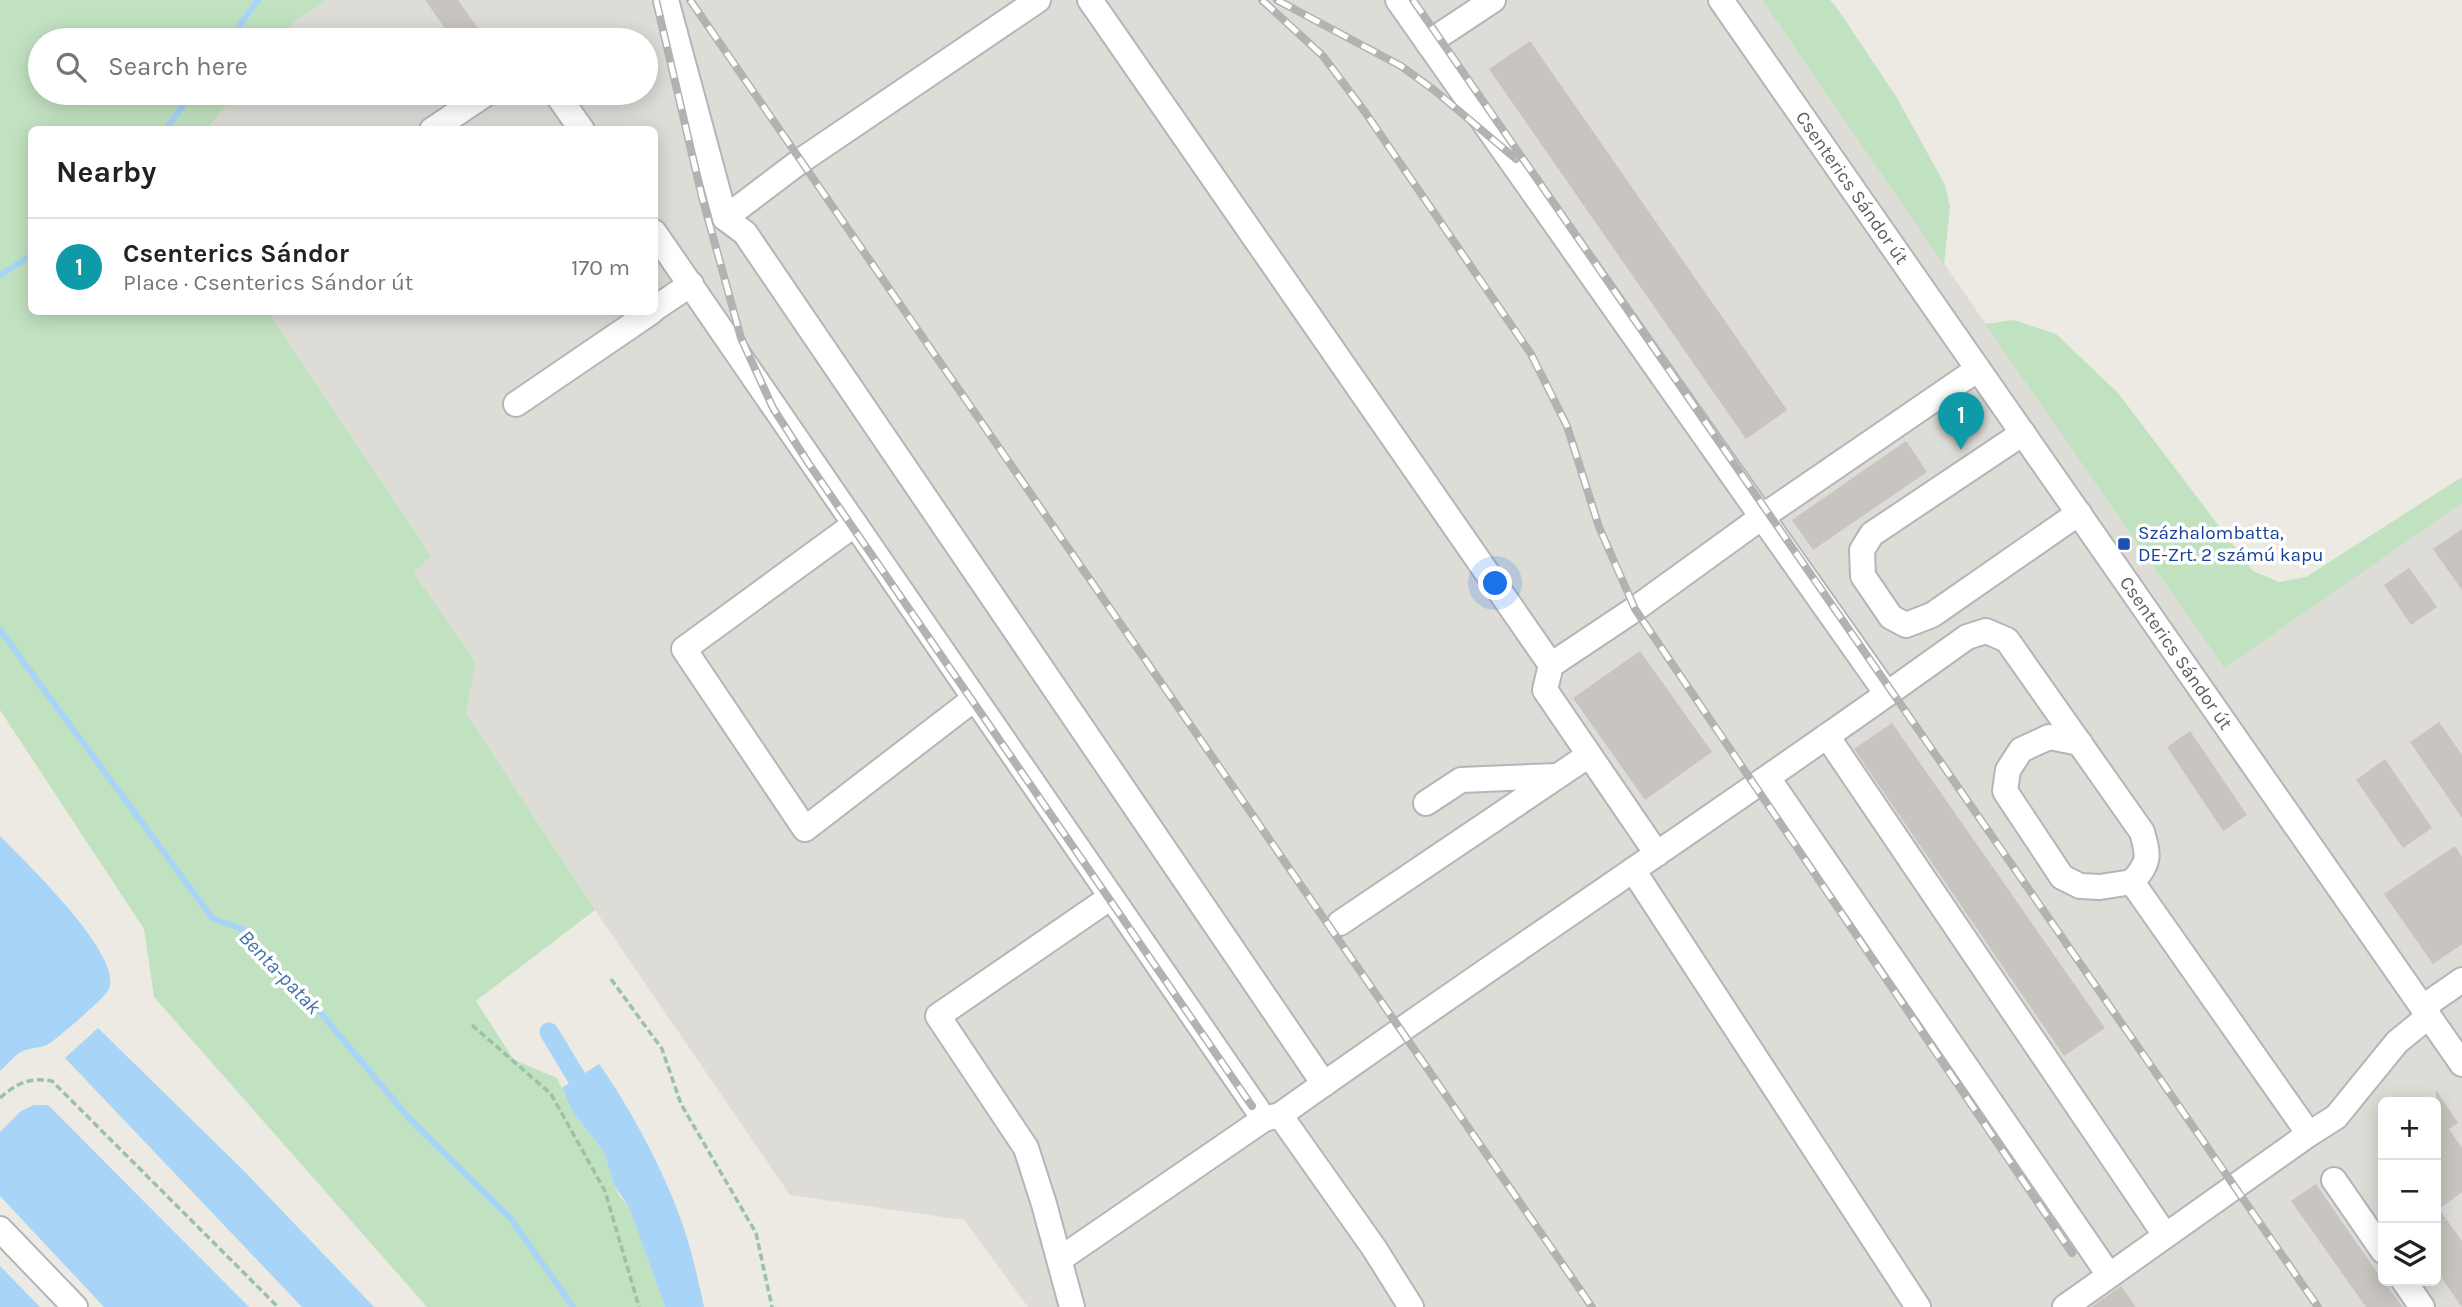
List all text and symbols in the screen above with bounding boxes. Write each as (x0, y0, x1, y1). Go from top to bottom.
search box (28, 28, 658, 105)
icon: search (52, 48, 90, 86)
text: Search here (108, 51, 248, 82)
street label: Csenterics Sándor út (1791, 107, 1913, 269)
text: Nearby (56, 154, 156, 190)
text: Csenterics Sándor (123, 238, 349, 269)
text: 1 (75, 254, 83, 281)
text: 170 m (571, 254, 630, 281)
text: Place · Csenterics Sándor út (123, 269, 413, 296)
pin: 1 (1938, 392, 1984, 450)
place label: Százhalombatta, DE-Zrt. 2 számú kapu (2138, 522, 2324, 566)
marker: Százhalombatta, DE-Zrt. 2 számú kapu (2116, 536, 2132, 552)
your location (1478, 566, 1512, 600)
street label: Csenterics Sándor út (2115, 572, 2237, 734)
water label: Benta-patak (234, 925, 326, 1019)
map controls (2378, 1097, 2441, 1286)
button: + (2378, 1097, 2441, 1160)
button: − (2378, 1160, 2441, 1223)
button: layers (2378, 1223, 2441, 1286)

